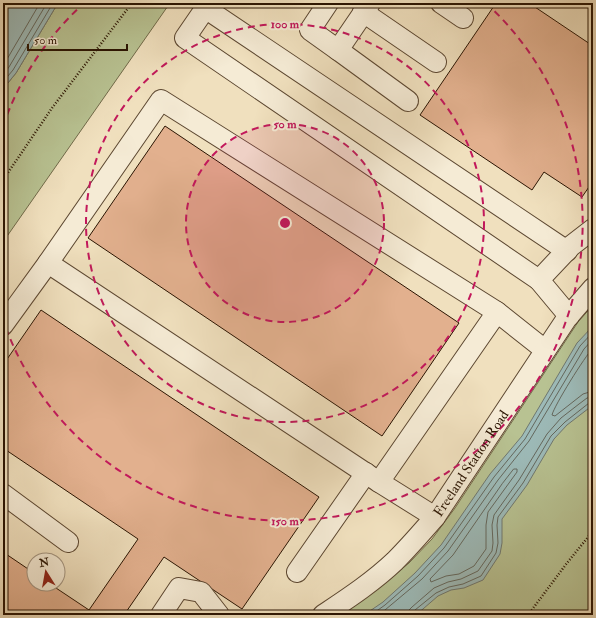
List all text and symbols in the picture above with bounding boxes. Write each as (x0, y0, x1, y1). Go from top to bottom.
text: 100 m (271, 17, 300, 32)
scale bar (28, 26, 127, 52)
text: 50 m (34, 33, 58, 48)
text: 50 m (273, 117, 297, 132)
centre of rings (278, 216, 292, 230)
street label: Freeland Station Road (430, 407, 513, 520)
text: 150 m (271, 514, 299, 529)
north arrow (26, 552, 66, 592)
text: N (37, 555, 51, 570)

